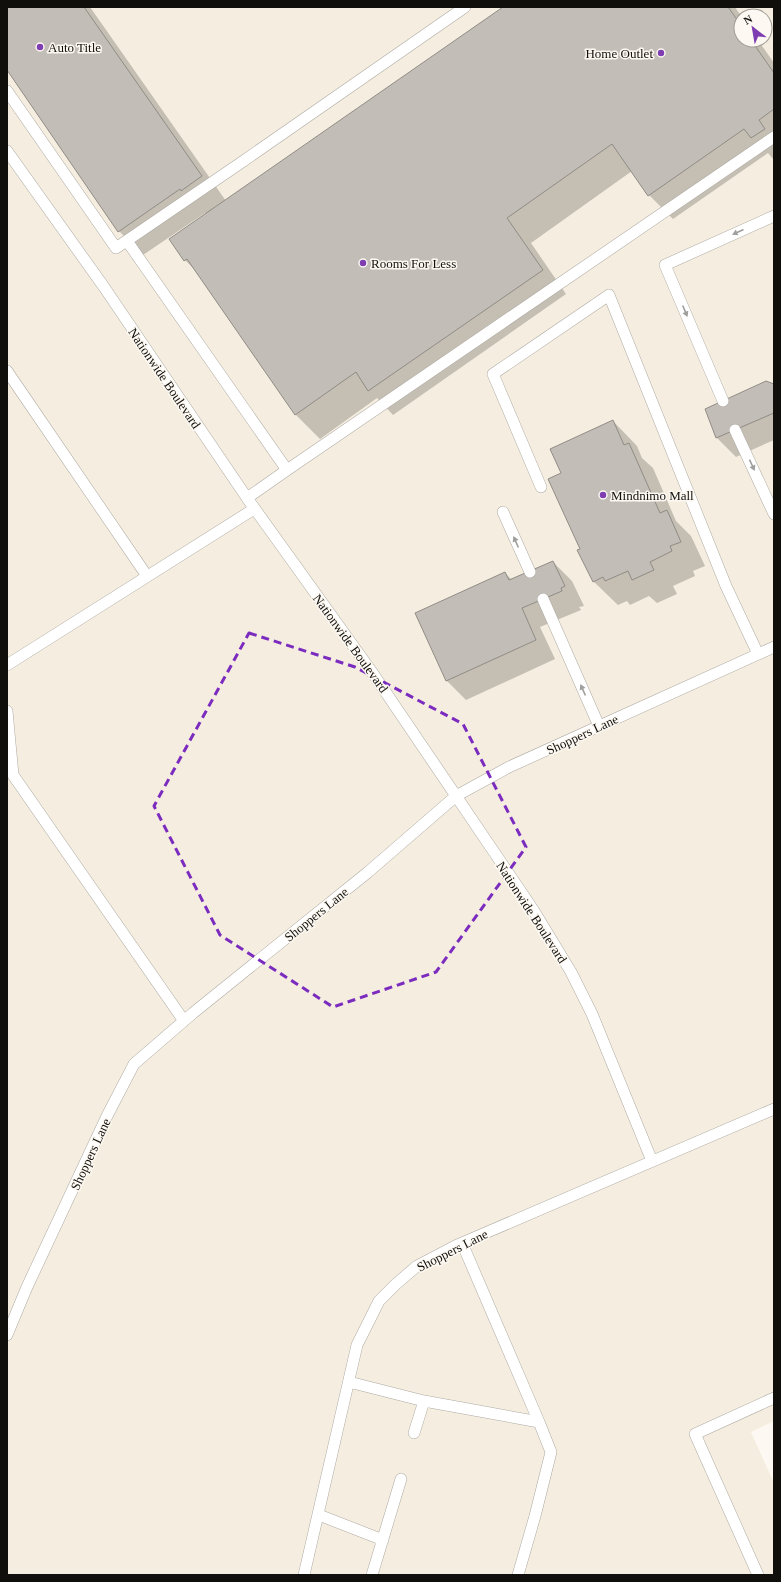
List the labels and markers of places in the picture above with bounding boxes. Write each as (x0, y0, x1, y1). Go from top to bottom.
place label: Auto Title (48, 40, 101, 55)
marker: Auto Title (35, 42, 45, 52)
place label: Home Outlet (585, 46, 653, 61)
marker: Home Outlet (656, 48, 666, 58)
place label: Rooms For Less (371, 256, 456, 271)
marker: Rooms For Less (358, 258, 368, 268)
place label: Mindnimo Mall (611, 488, 694, 503)
marker: Mindnimo Mall (598, 490, 608, 500)

